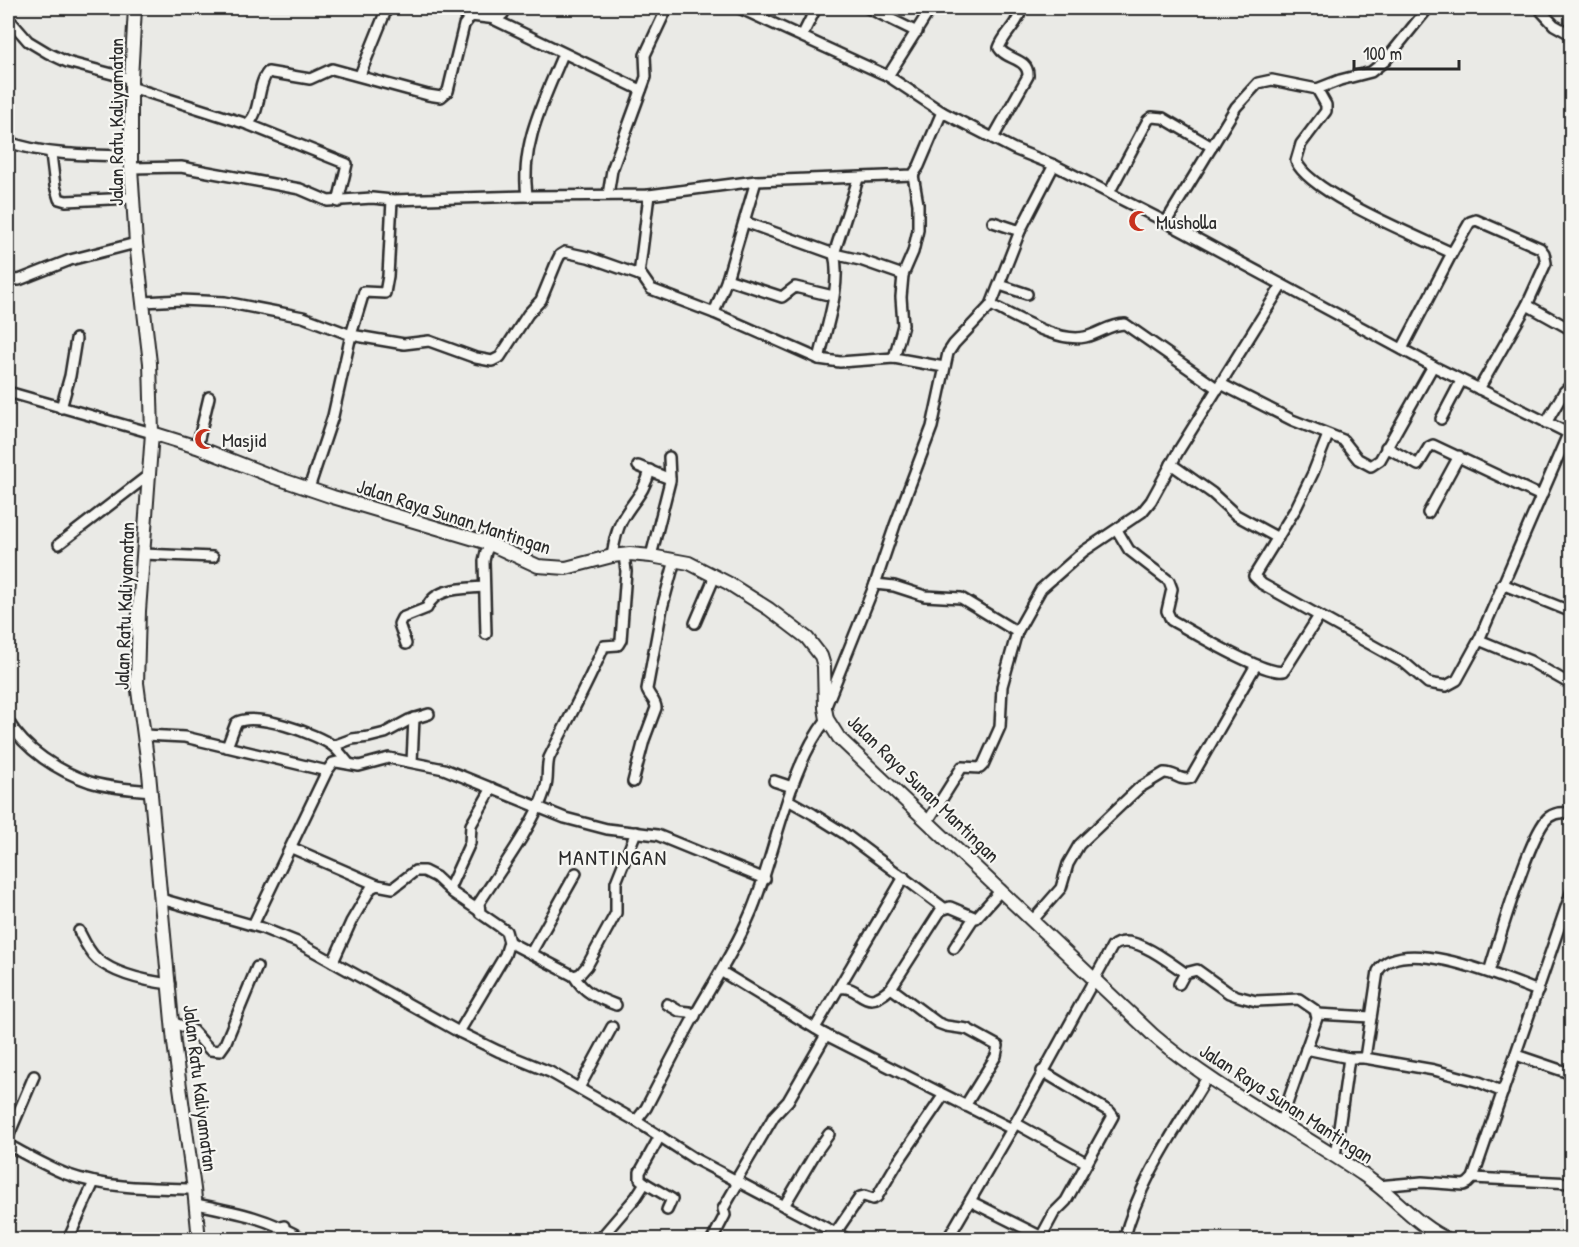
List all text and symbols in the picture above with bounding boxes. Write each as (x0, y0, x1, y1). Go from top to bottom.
scale bar (1354, 33, 1459, 71)
street label: Jalan Ratu Kaliyamatan (102, 38, 129, 206)
text: 100 m (1363, 41, 1402, 66)
place label: Musholla (1156, 208, 1217, 235)
mosque icon: Musholla (1127, 209, 1151, 233)
place label: Masjid (222, 426, 267, 453)
mosque icon: Masjid (193, 427, 217, 451)
street label: Jalan Raya Sunan Mantingan (354, 472, 554, 560)
street label: Jalan Ratu Kaliyamatan (108, 522, 140, 690)
street label: Jalan Raya Sunan Mantingan (842, 708, 1006, 868)
district label: MANTINGAN (558, 842, 668, 872)
street label: Jalan Ratu Kaliyamatan (177, 1003, 225, 1173)
street label: Jalan Raya Sunan Mantingan (1195, 1037, 1379, 1169)

